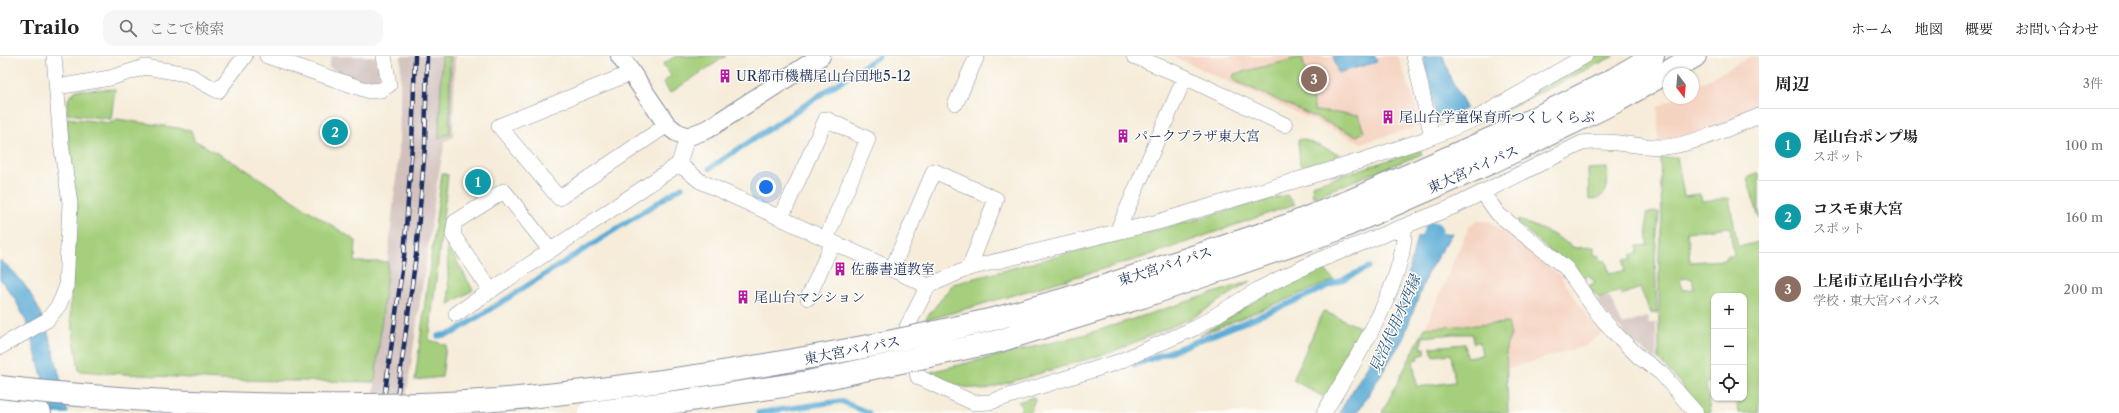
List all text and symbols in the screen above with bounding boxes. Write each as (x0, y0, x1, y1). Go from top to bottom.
search box (103, 10, 383, 46)
text: Trailo (20, 16, 79, 39)
icon: search (117, 17, 139, 39)
text: ここで検索 (149, 19, 224, 38)
text: ホーム (1851, 20, 1893, 38)
text: 地図 (1915, 20, 1943, 38)
text: 概要 (1965, 20, 1993, 38)
text: お問い合わせ (2015, 20, 2099, 38)
pin: 3 (1301, 64, 1327, 94)
place label: UR都市機構尾山台団地5-12 (736, 67, 911, 85)
building icon: UR都市機構尾山台団地5-12 (717, 68, 733, 84)
north arrow (1663, 68, 1699, 104)
text: 周辺 (1775, 74, 1809, 94)
text: 3件 (2083, 75, 2103, 91)
place label: 尾山台学童保育所つくしくらぶ (1399, 108, 1595, 126)
building icon: 尾山台学童保育所つくしくらぶ (1380, 109, 1396, 125)
pin: 2 (322, 117, 348, 147)
place label: パークプラザ東大宮 (1134, 127, 1260, 145)
text: 尾山台ポンプ場 (1813, 127, 1918, 146)
building icon: パークプラザ東大宮 (1115, 128, 1131, 144)
text: 1 (1785, 137, 1791, 153)
text: 100 m (2065, 137, 2103, 153)
street label: 東大宮バイパス (1425, 141, 1521, 197)
text: スポット (1813, 148, 1865, 164)
pin: 1 (465, 167, 491, 197)
your location (756, 177, 776, 197)
text: コスモ東大宮 (1813, 199, 1903, 218)
text: 2 (1784, 209, 1792, 225)
text: 160 m (2066, 209, 2103, 225)
text: スポット (1813, 220, 1865, 236)
street label: 東大宮バイパス (1116, 242, 1214, 290)
place label: 佐藤書道教室 (851, 260, 935, 278)
building icon: 佐藤書道教室 (832, 261, 848, 277)
water label: 見沼代用水西縁 (1365, 270, 1425, 376)
text: 上尾市立尾山台小学校 (1813, 271, 1963, 290)
text: 3 (1784, 281, 1792, 297)
text: 200 m (2063, 281, 2103, 297)
place label: 尾山台マンション (754, 288, 865, 306)
building icon: 尾山台マンション (735, 289, 751, 305)
text: 学校 · 東大宮バイパス (1813, 292, 1940, 308)
map controls (1711, 293, 1747, 401)
button: + (1711, 293, 1747, 329)
button: − (1711, 329, 1747, 365)
street label: 東大宮バイパス (802, 332, 902, 368)
button: locate (1711, 365, 1747, 401)

